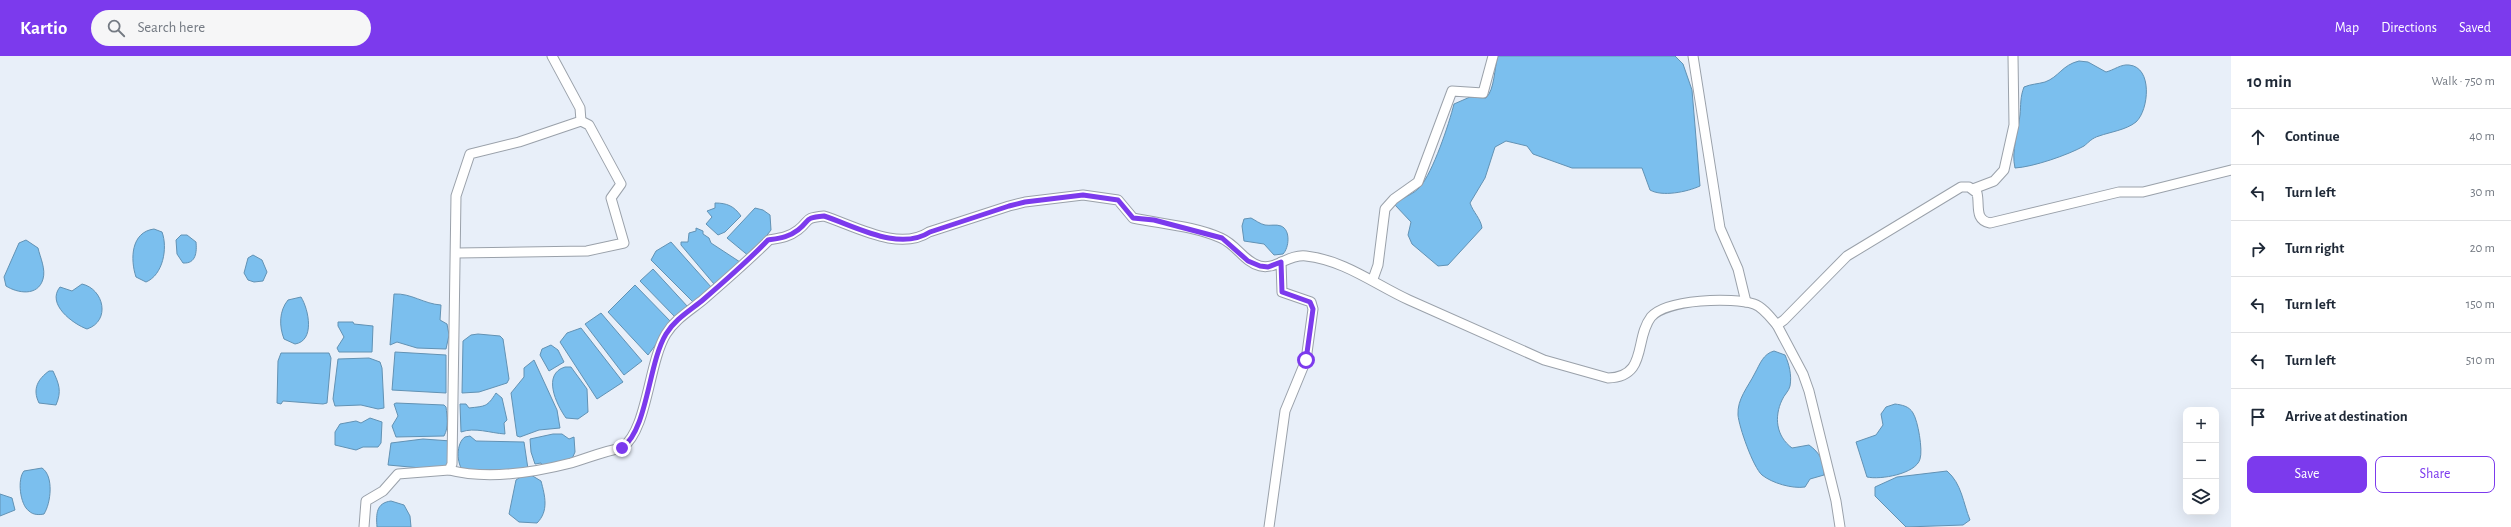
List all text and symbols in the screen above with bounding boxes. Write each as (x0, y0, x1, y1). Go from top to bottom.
search box (91, 10, 371, 46)
icon: search (105, 17, 127, 39)
text: Kartio (20, 19, 67, 38)
text: Search here (137, 20, 205, 35)
text: Map (2335, 21, 2359, 35)
text: Directions (2381, 21, 2437, 35)
text: Saved (2459, 21, 2491, 35)
text: 10 min (2247, 73, 2292, 90)
text: Walk · 750 m (2431, 75, 2495, 88)
icon: ahead (2247, 126, 2269, 148)
text: Continue (2285, 129, 2340, 144)
text: 40 m (2469, 130, 2495, 143)
icon: left (2247, 182, 2269, 204)
text: Turn left (2285, 185, 2336, 200)
text: 30 m (2470, 186, 2495, 199)
icon: right (2247, 238, 2269, 260)
text: Turn right (2285, 241, 2344, 256)
text: 20 m (2470, 242, 2495, 255)
icon: left (2247, 294, 2269, 316)
text: Turn left (2285, 297, 2336, 312)
text: 150 m (2466, 298, 2495, 311)
icon: left (2247, 350, 2269, 372)
route start (1297, 351, 1315, 369)
text: Turn left (2285, 353, 2336, 368)
text: 510 m (2466, 354, 2495, 367)
icon: arrive (2247, 406, 2269, 428)
map controls (2183, 407, 2219, 515)
button: + (2183, 407, 2219, 443)
text: Arrive at destination (2285, 409, 2408, 424)
route end (613, 439, 631, 457)
button: − (2183, 443, 2219, 479)
button: Save (2247, 456, 2367, 493)
button: Share (2375, 456, 2495, 493)
button: layers (2183, 479, 2219, 515)

